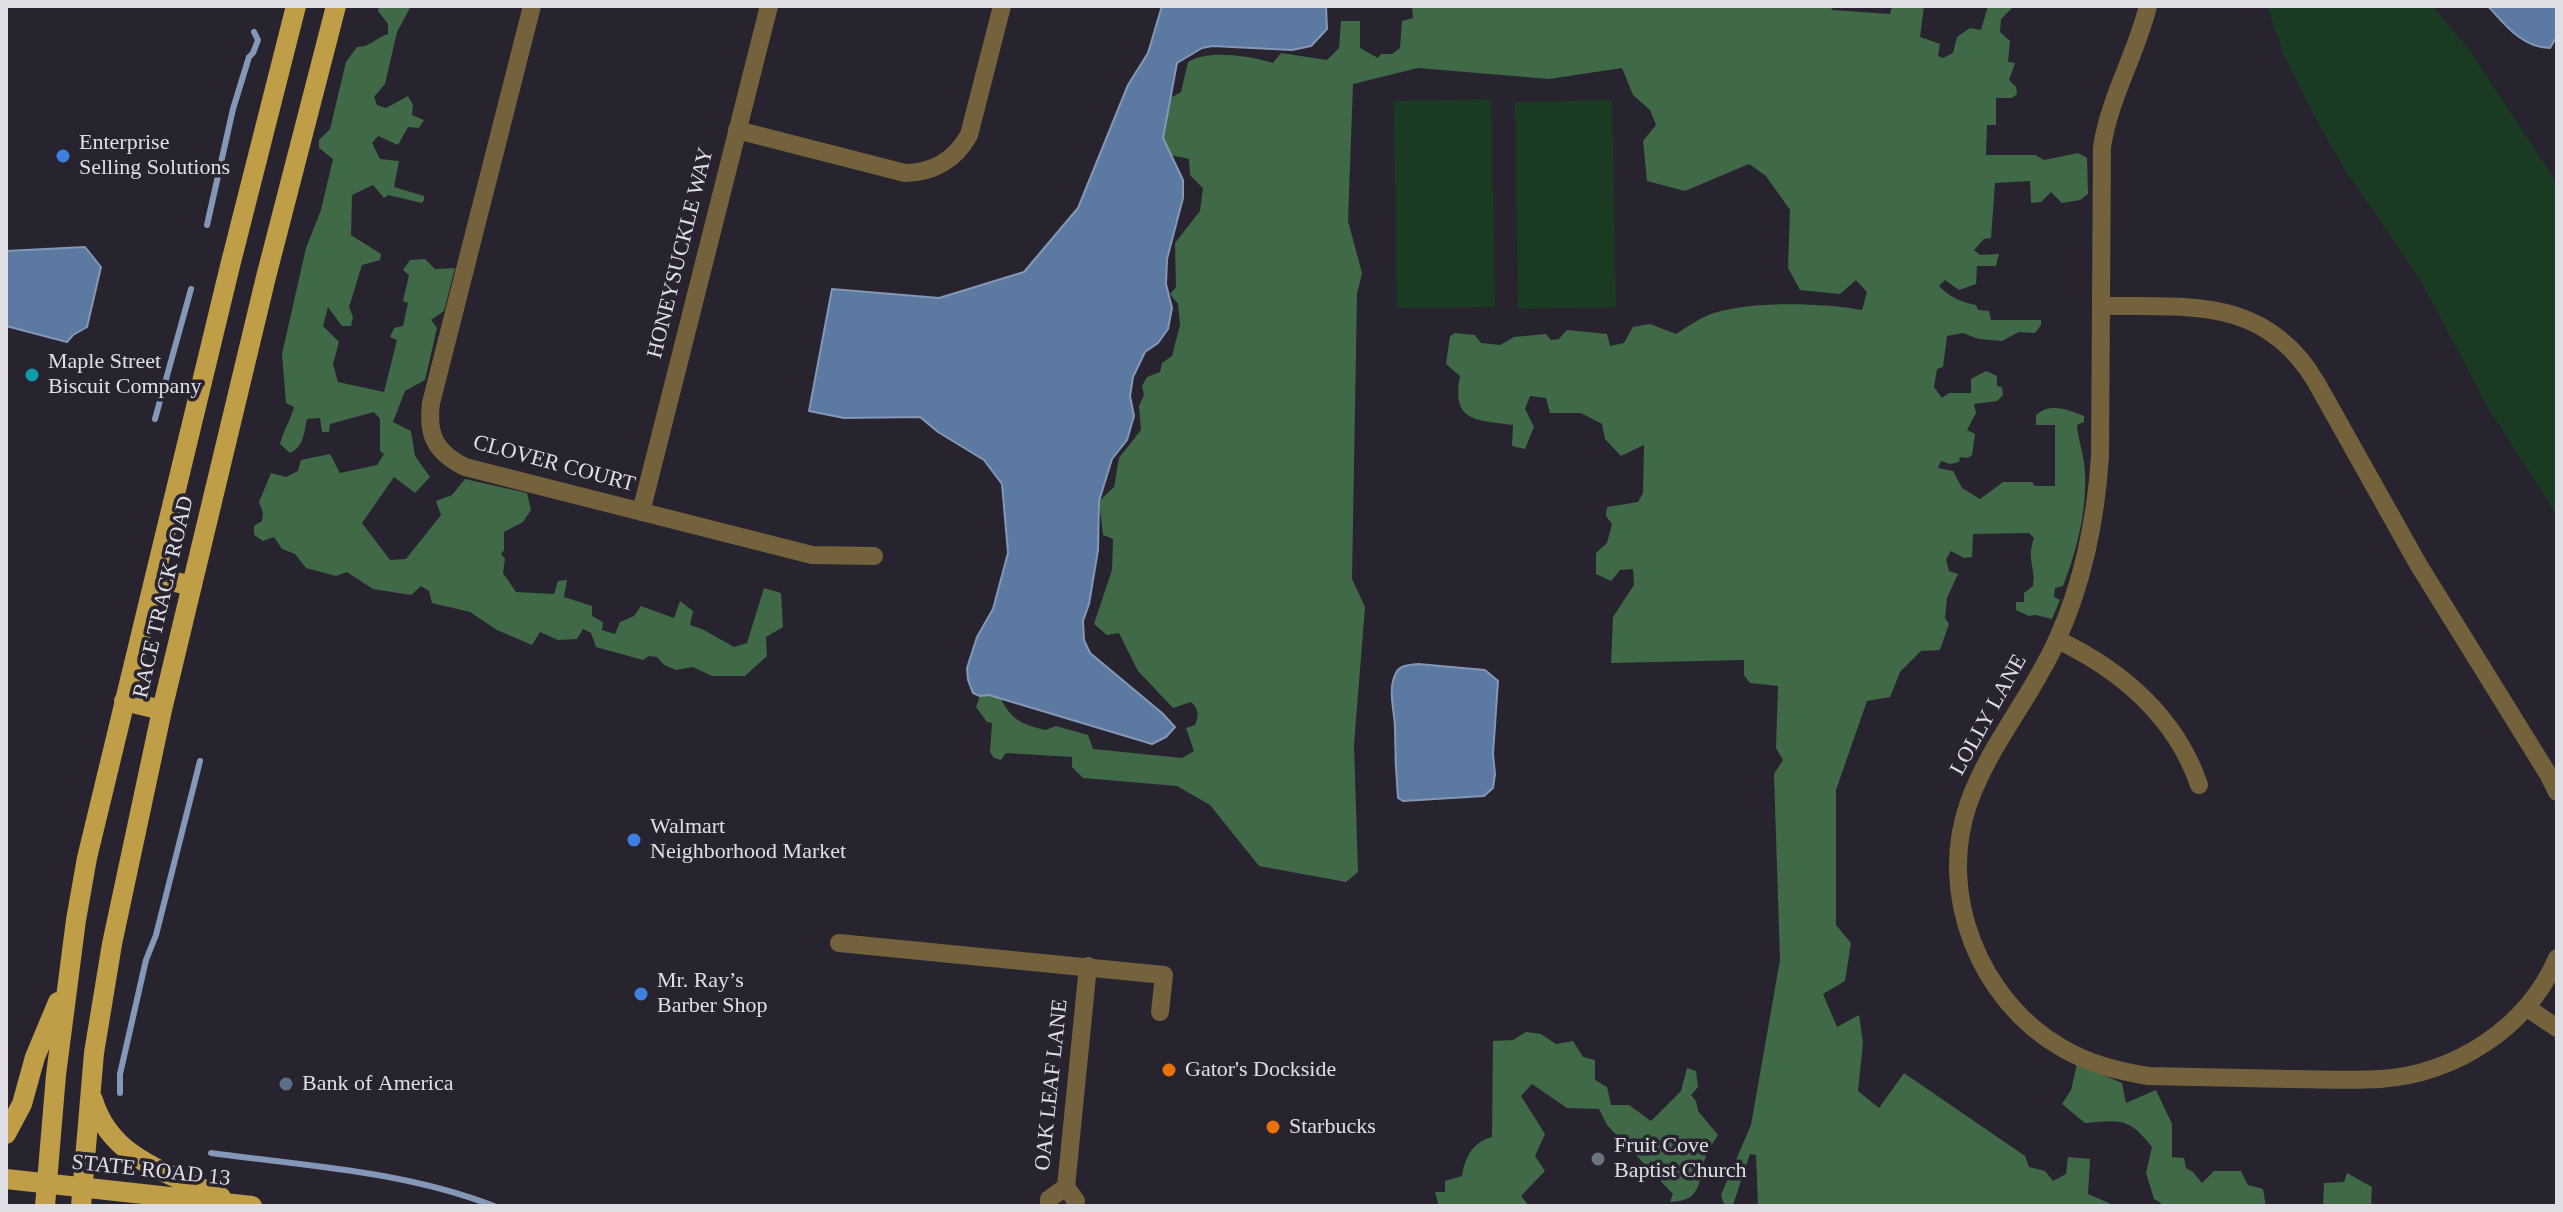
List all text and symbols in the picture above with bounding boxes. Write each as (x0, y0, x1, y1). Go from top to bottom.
place label: Enterprise Selling Solutions (79, 130, 230, 182)
street label: HONEYSUCKLE WAY (642, 145, 720, 361)
marker: Enterprise Selling Solutions (54, 147, 72, 165)
place label: Maple Street Biscuit Company (48, 349, 201, 400)
marker: Maple Street Biscuit Company (23, 366, 41, 384)
street label: CLOVER COURT (470, 430, 638, 498)
street label: RACE TRACK ROAD (128, 493, 200, 701)
street label: LOLLY LANE (1945, 650, 2033, 780)
place label: Walmart Neighborhood Market (650, 814, 846, 866)
marker: Walmart Neighborhood Market (625, 831, 643, 849)
place label: Mr. Ray’s Barber Shop (657, 968, 768, 1020)
marker: Mr. Ray’s Barber Shop (632, 985, 650, 1003)
street label: OAK LEAF LANE (1030, 998, 1074, 1172)
place label: Gator's Dockside (1185, 1057, 1336, 1083)
marker: Gator's Dockside (1160, 1061, 1178, 1079)
place label: Bank of America (302, 1071, 453, 1097)
marker: Bank of America (277, 1075, 295, 1093)
place label: Starbucks (1289, 1114, 1376, 1140)
marker: Starbucks (1264, 1118, 1282, 1136)
place label: Fruit Cove Baptist Church (1614, 1133, 1747, 1184)
street label: STATE ROAD 13 (70, 1150, 232, 1192)
marker: Fruit Cove Baptist Church (1589, 1150, 1607, 1168)

